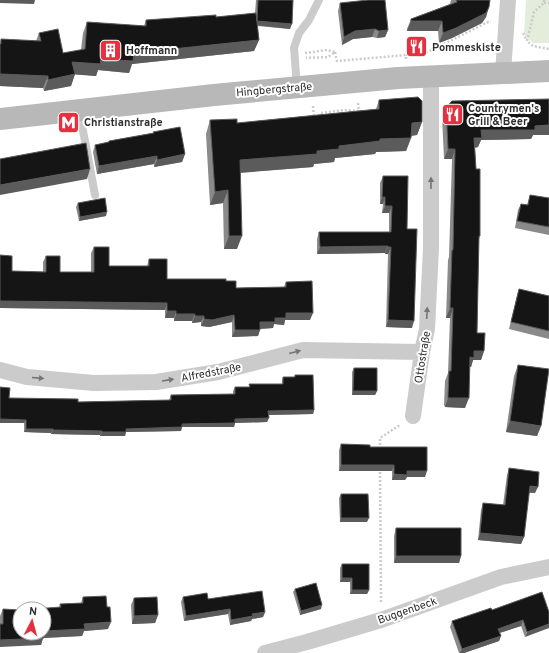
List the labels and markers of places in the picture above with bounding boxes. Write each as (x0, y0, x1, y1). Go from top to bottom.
restaurant icon: Pommeskiste (404, 34, 430, 60)
building icon: Hoffmann (98, 37, 124, 63)
place label: Pommeskiste (432, 41, 501, 55)
place label: Hoffmann (126, 44, 177, 58)
restaurant icon: Countrymen's Grill & Beer (439, 101, 465, 127)
place label: Countrymen's Grill & Beer (468, 102, 539, 129)
metro station icon: Christianstraße (55, 109, 81, 135)
place label: Christianstraße (84, 116, 163, 130)

